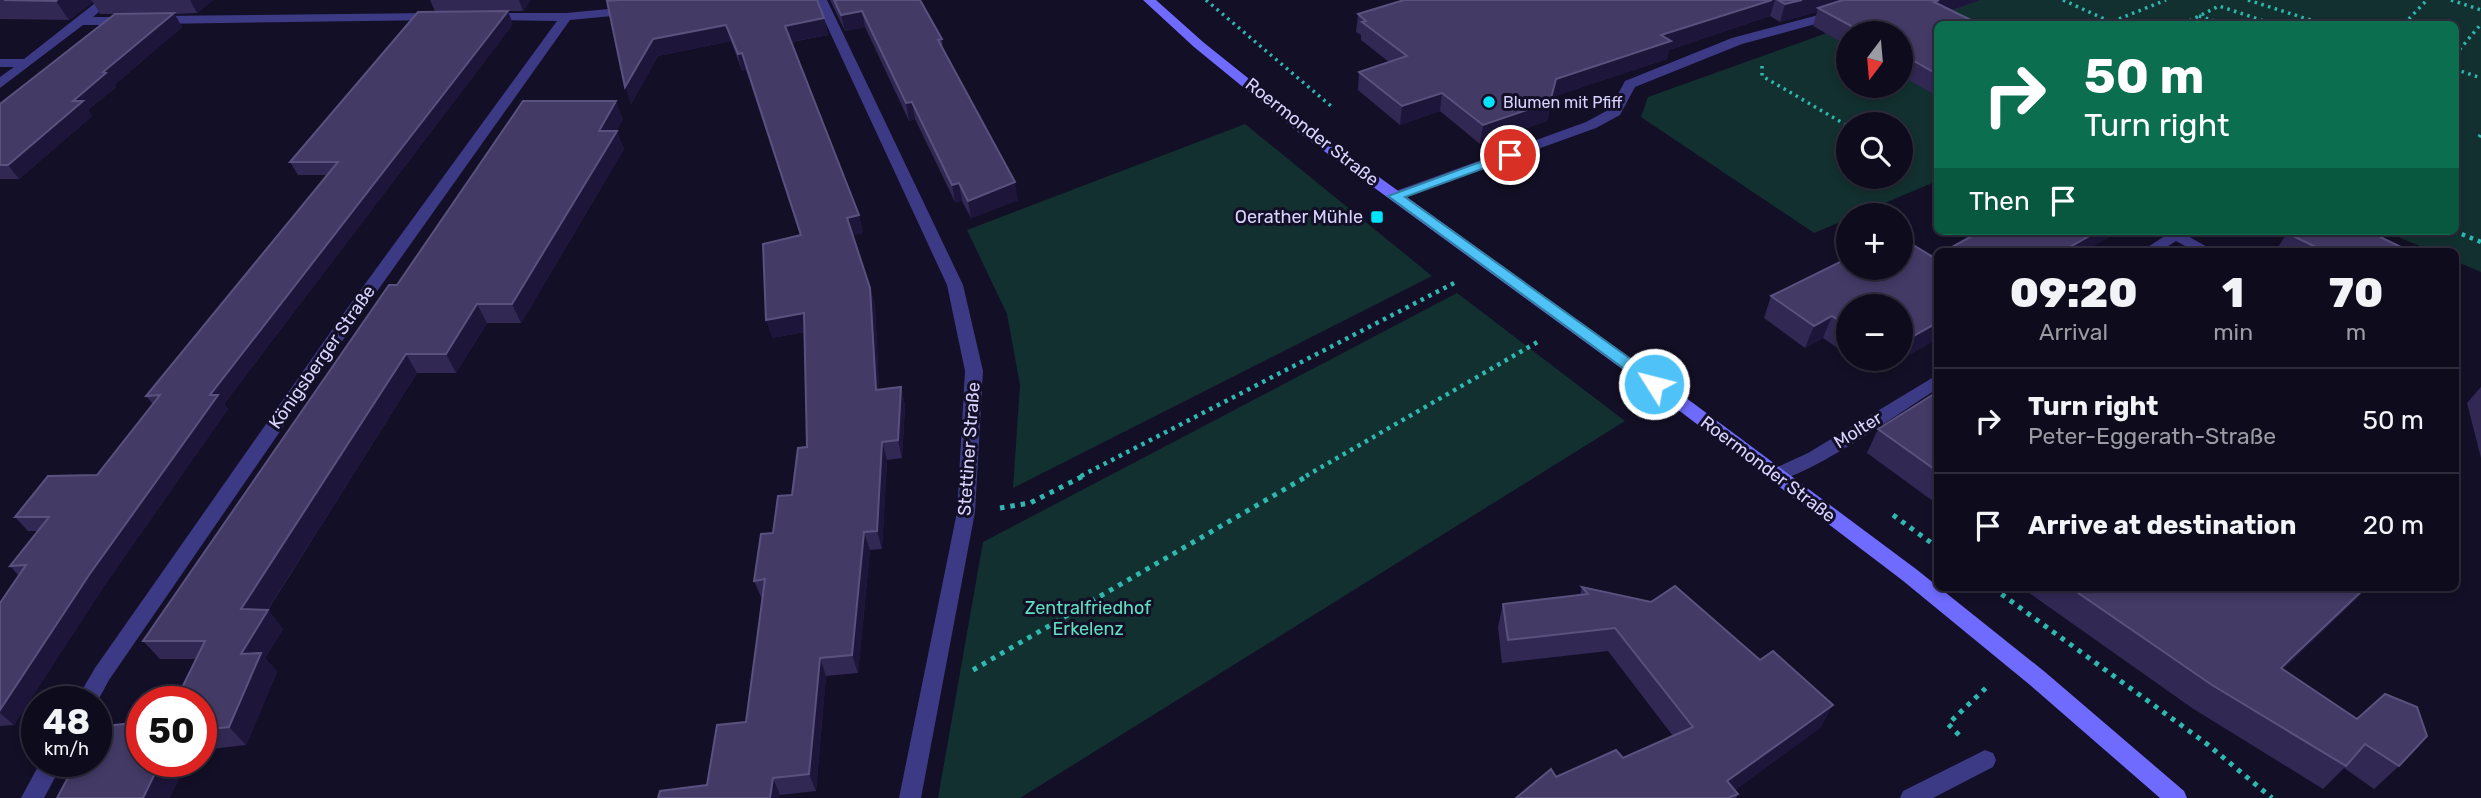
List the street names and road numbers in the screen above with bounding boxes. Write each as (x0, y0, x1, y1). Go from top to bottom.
street label: Roermonder Straße (1241, 73, 1383, 191)
street label: Königsberger Straße (264, 281, 380, 433)
street label: Stettiner Straße (953, 381, 985, 517)
street label: Molter (1830, 407, 1886, 453)
street label: Roermonder Straße (1696, 411, 1840, 527)

